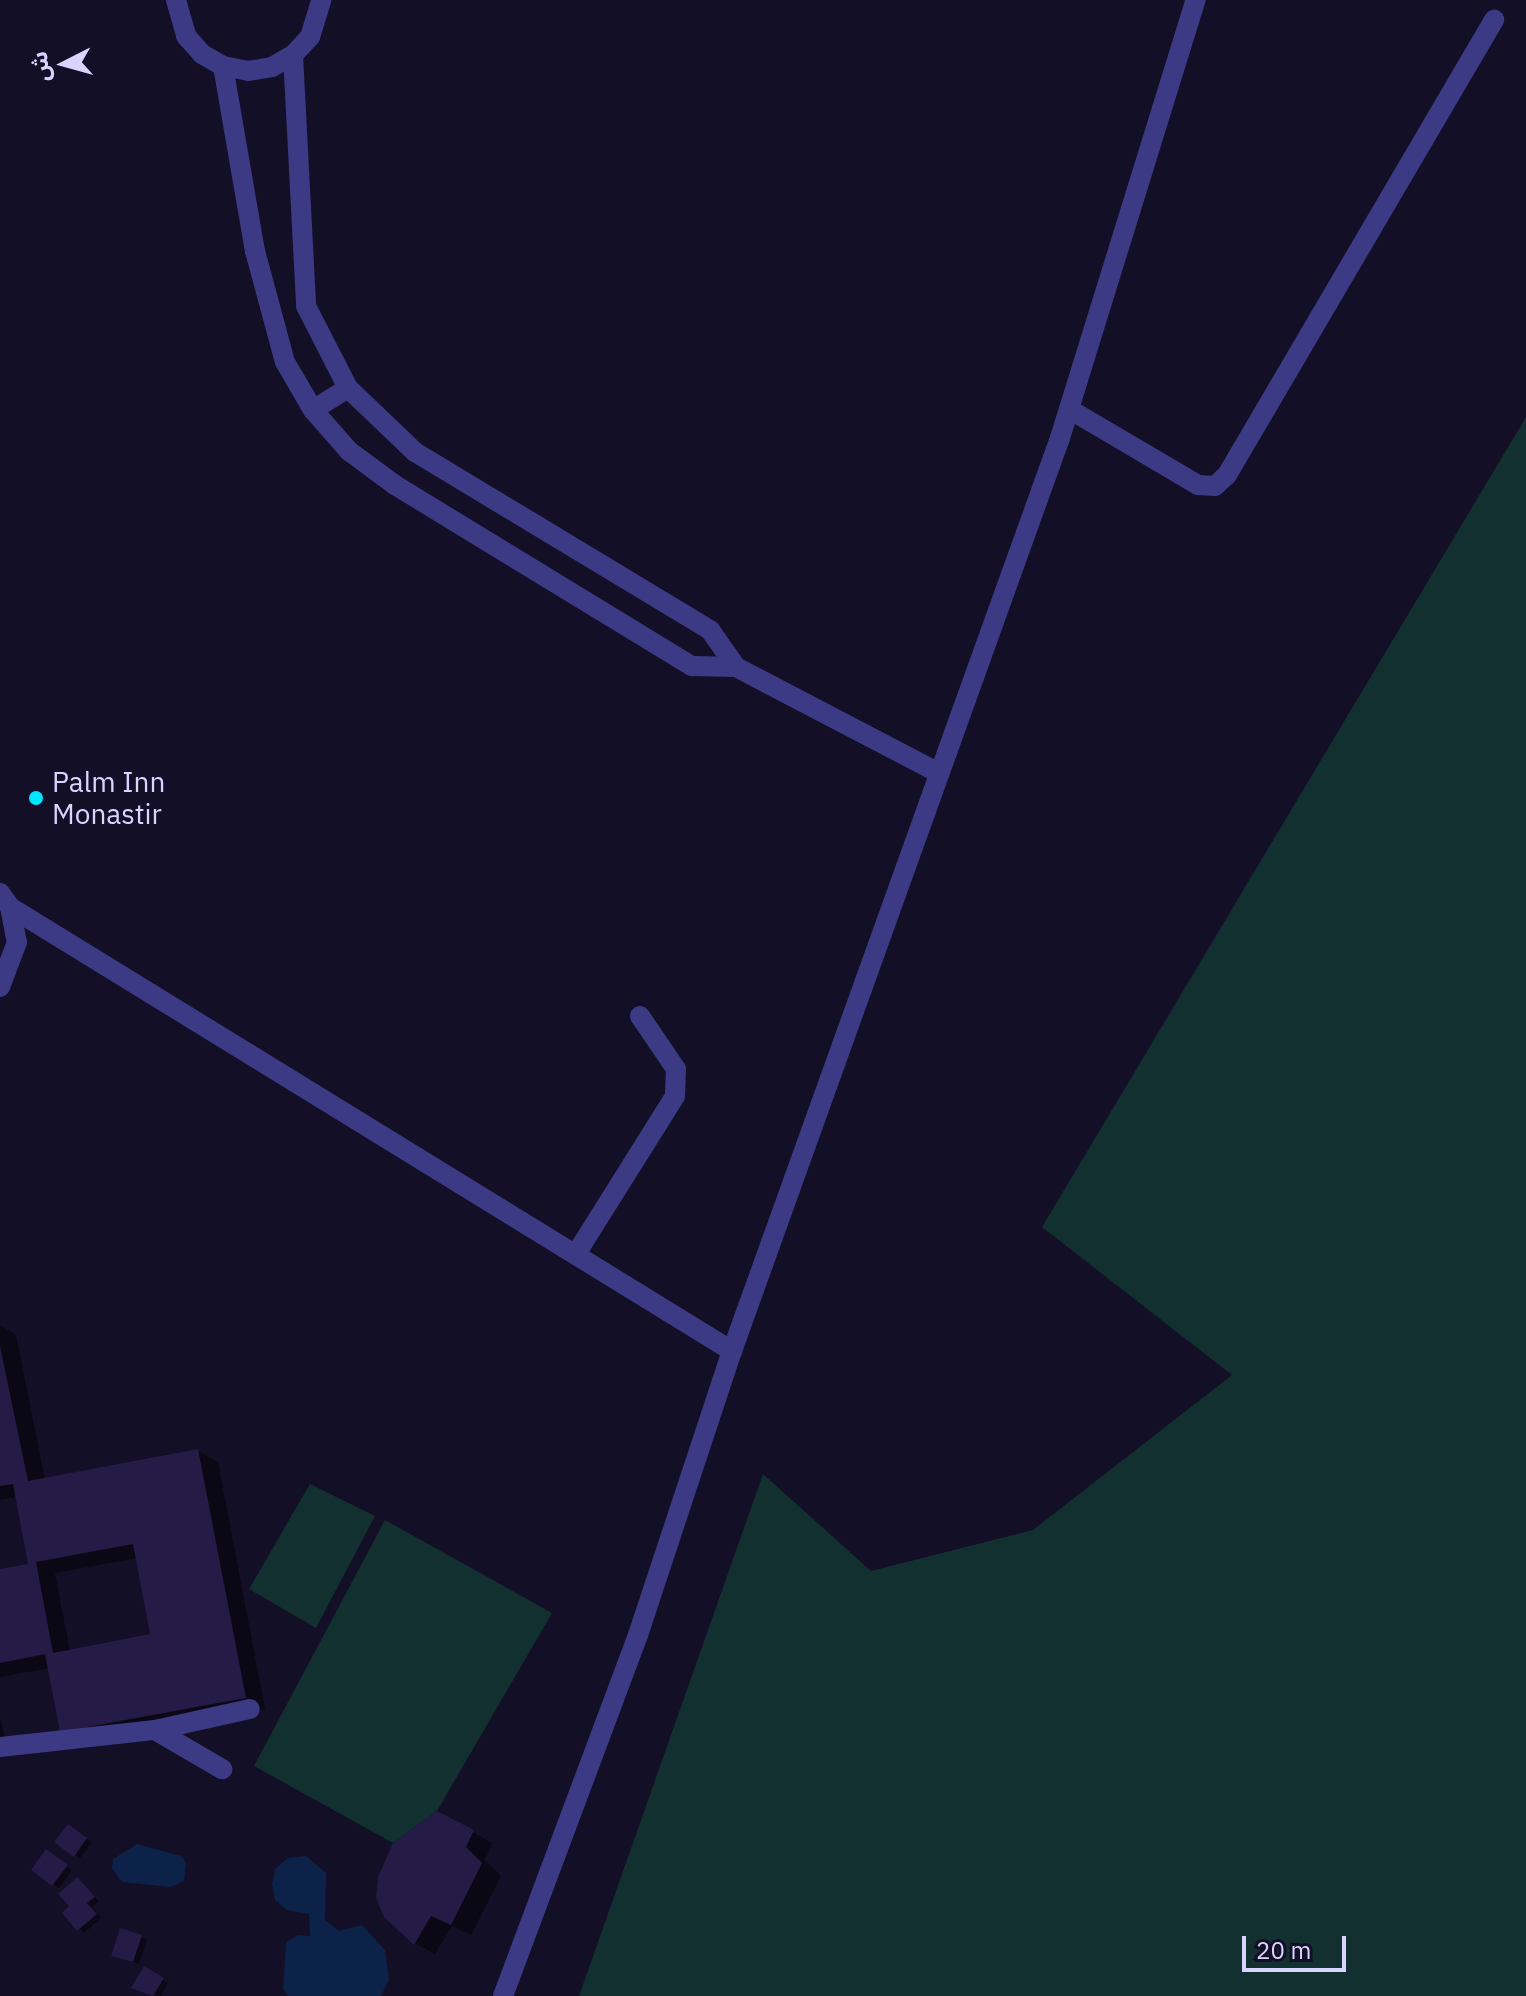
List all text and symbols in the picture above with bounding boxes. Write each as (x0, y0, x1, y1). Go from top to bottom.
north arrow (24, 24, 104, 104)
text: ش (24, 50, 56, 83)
place label: Palm Inn Monastir (52, 765, 165, 831)
marker: Palm Inn Monastir (27, 789, 45, 807)
scale bar (1246, 1920, 1350, 1970)
text: 20 m (1256, 1934, 1311, 1966)

